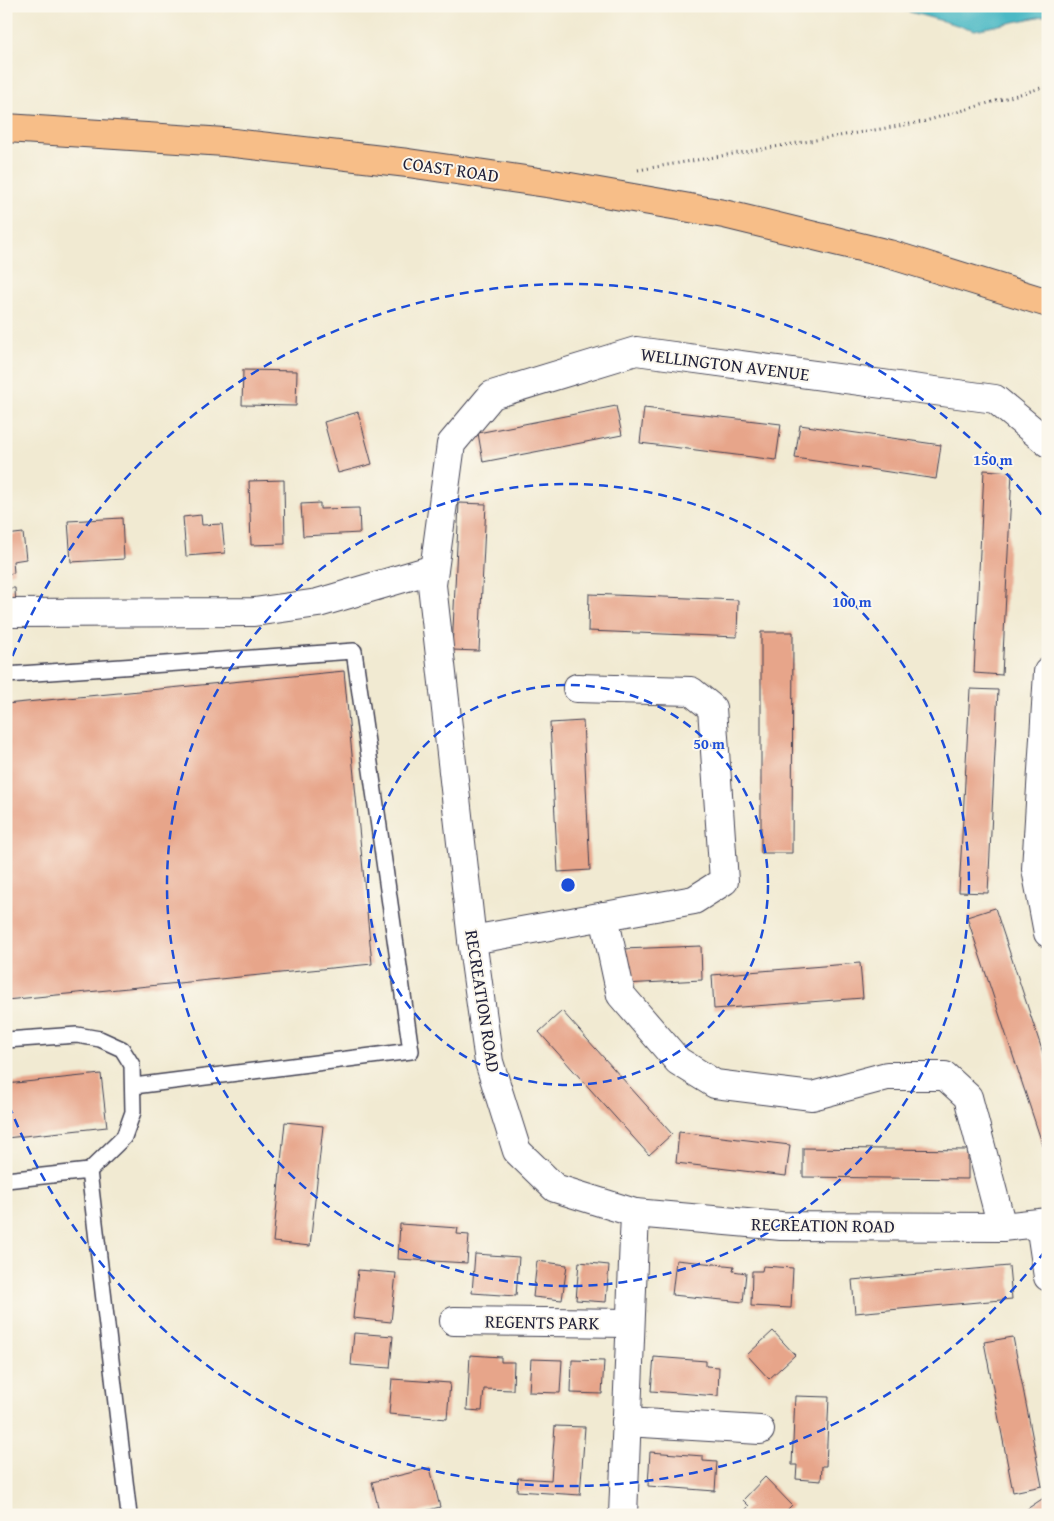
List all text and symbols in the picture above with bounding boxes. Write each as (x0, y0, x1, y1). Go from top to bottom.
street label: COAST ROAD (401, 149, 501, 189)
street label: WELLINGTON AVENUE (639, 340, 811, 388)
text: 150 m (973, 449, 1013, 470)
text: 100 m (832, 591, 872, 612)
text: 50 m (693, 733, 725, 754)
centre of rings (559, 876, 577, 894)
street label: RECREATION ROAD (458, 928, 508, 1074)
street label: RECREATION ROAD (751, 1210, 895, 1240)
street label: REGENTS PARK (485, 1308, 600, 1337)

